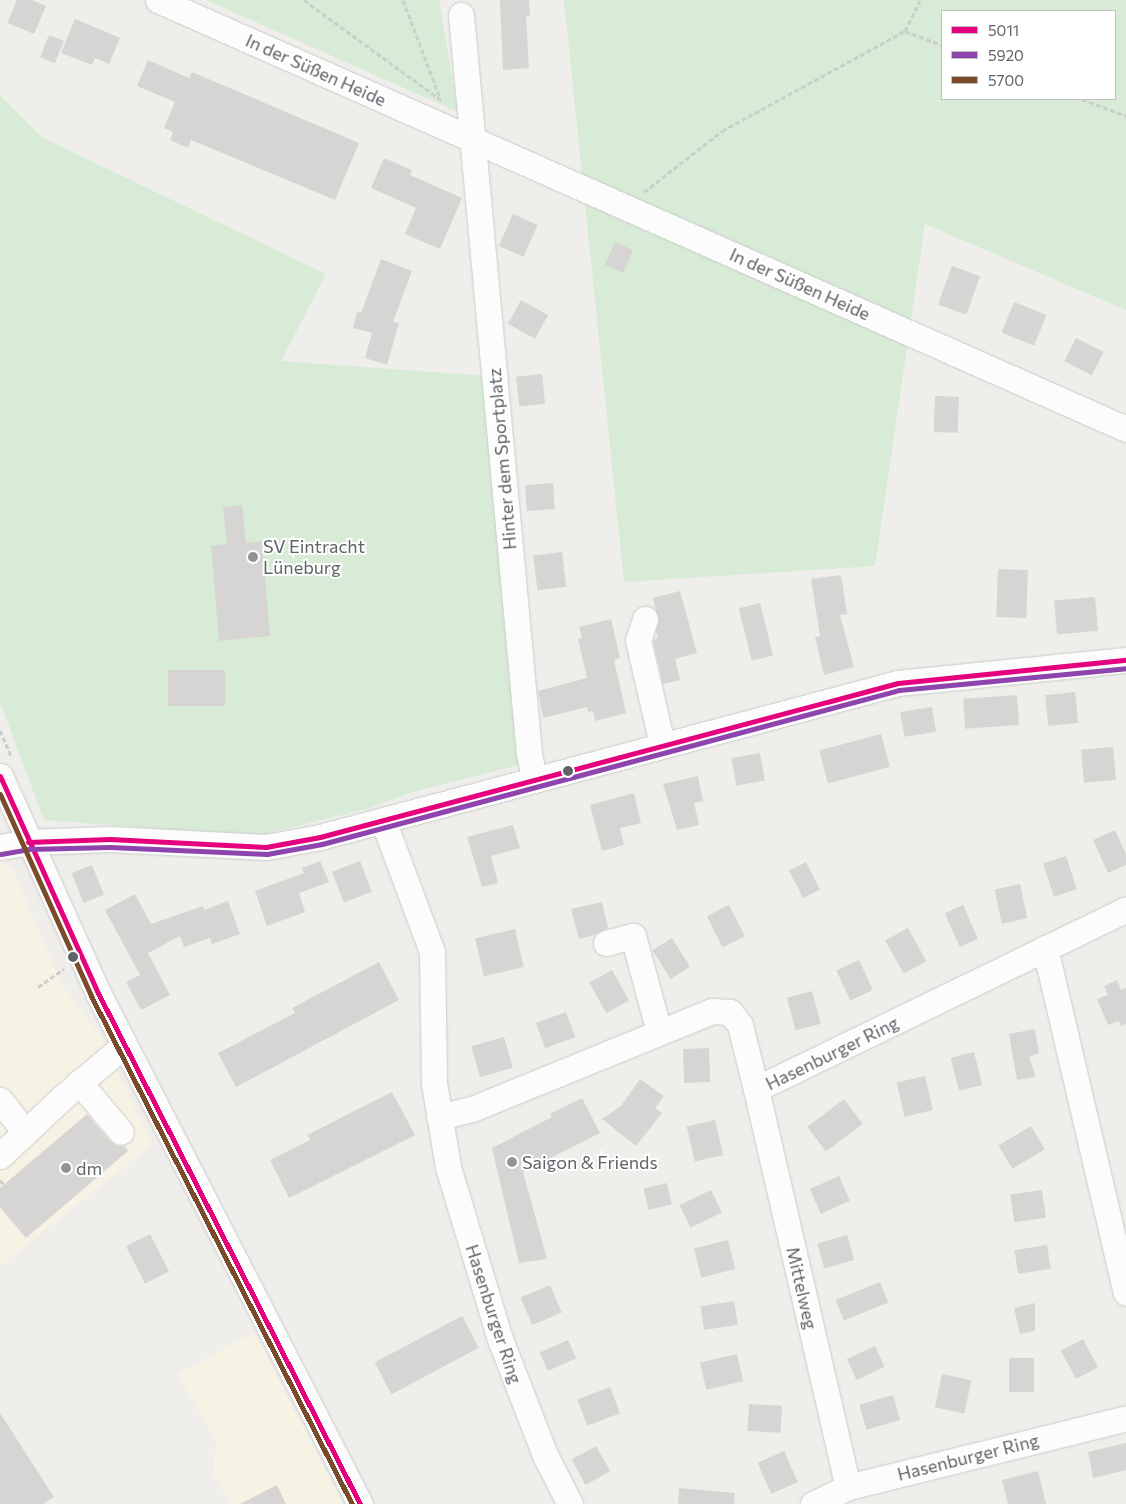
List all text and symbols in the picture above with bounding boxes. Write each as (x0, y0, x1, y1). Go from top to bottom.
legend (941, 10, 1116, 100)
text: 5011 (988, 21, 1019, 39)
street label: In der Süßen Heide (242, 29, 390, 111)
text: 5920 (988, 46, 1024, 64)
text: 5700 (988, 71, 1024, 89)
street label: In der Süßen Heide (726, 243, 874, 325)
street label: Hinter dem Sportplatz (483, 367, 521, 551)
place label: SV Eintracht Lüneburg (263, 536, 365, 578)
marker: SV Eintracht Lüneburg (247, 551, 259, 563)
unlabelled marker (563, 766, 573, 776)
unlabelled marker (68, 952, 78, 962)
street label: Hasenburger Ring (762, 1011, 902, 1095)
place label: Saigon & Friends (522, 1151, 658, 1173)
marker: Saigon & Friends (506, 1156, 518, 1168)
place label: dm (76, 1157, 102, 1179)
marker: dm (60, 1162, 72, 1174)
street label: Hasenburger Ring (461, 1242, 527, 1386)
street label: Mittelweg (782, 1245, 822, 1331)
street label: Hasenburger Ring (895, 1429, 1041, 1485)

